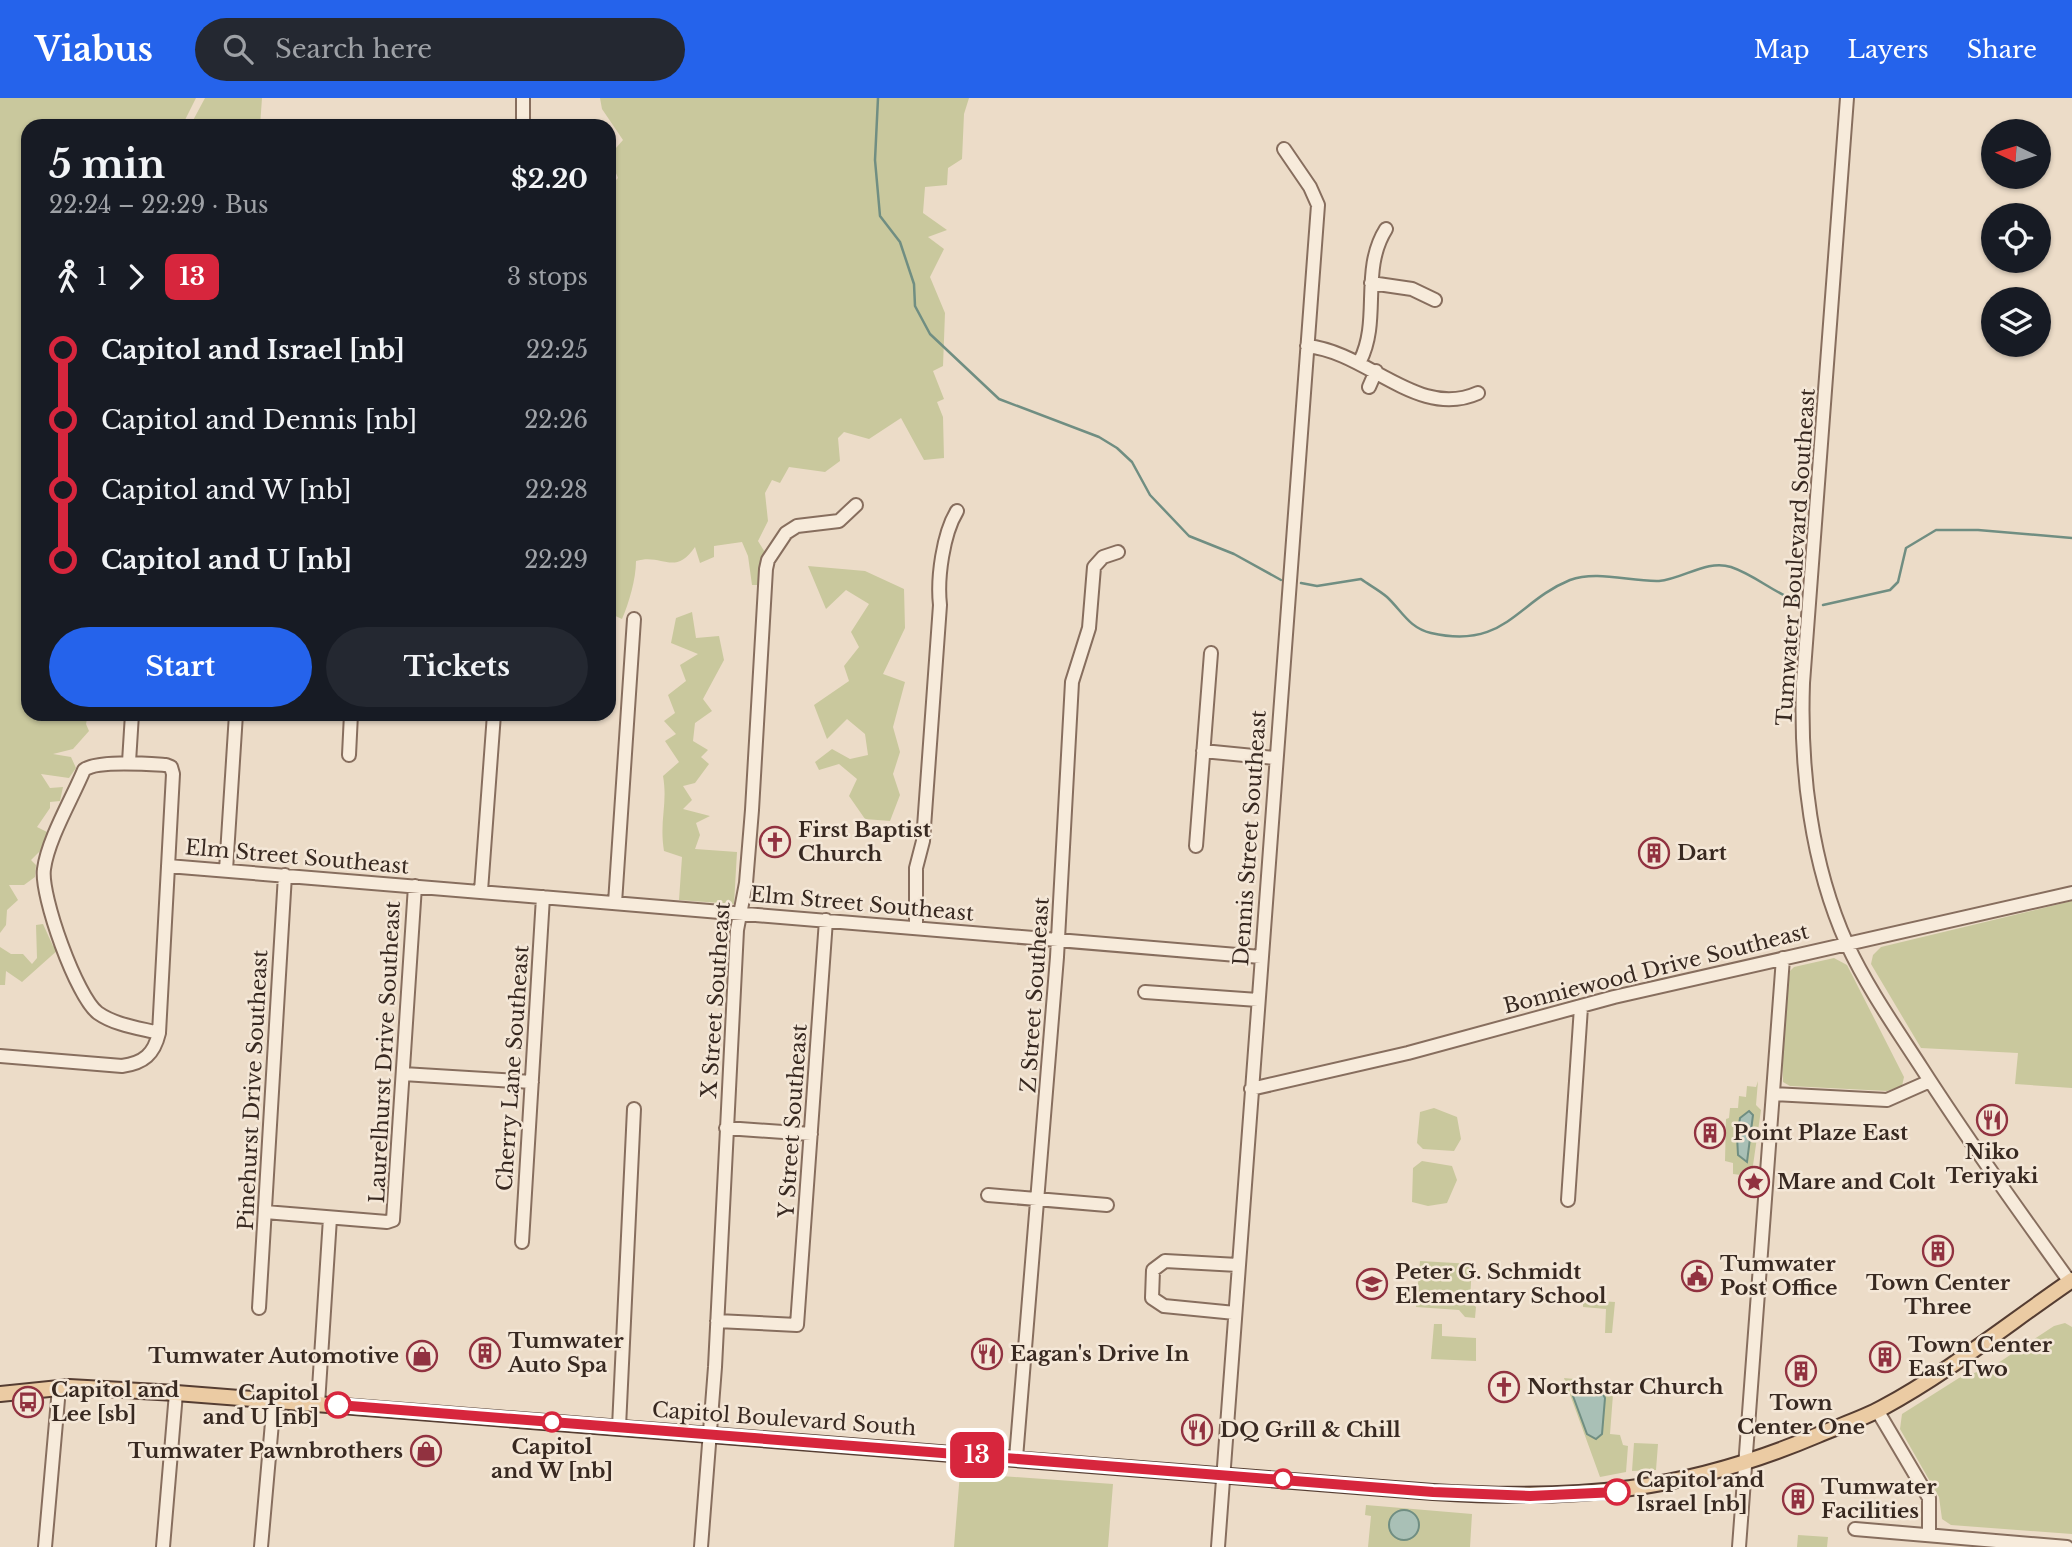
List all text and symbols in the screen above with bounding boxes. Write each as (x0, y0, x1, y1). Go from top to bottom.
search box (195, 18, 685, 81)
text: Viabus (35, 29, 153, 70)
icon: search (219, 30, 257, 68)
text: Search here (275, 33, 432, 65)
text: Map (1754, 35, 1810, 64)
text: Layers (1848, 35, 1929, 64)
text: Share (1967, 35, 2037, 64)
north arrow (1981, 119, 2051, 189)
map controls (1981, 119, 2051, 357)
text: 5 min (49, 141, 165, 188)
text: $2.20 (511, 163, 588, 195)
text: 22:24 – 22:29 · Bus (49, 191, 268, 219)
button: locate (1981, 203, 2051, 273)
icon: walk (49, 258, 87, 296)
icon: forward (117, 258, 155, 296)
text: 13 (179, 262, 205, 291)
text: 1 (97, 263, 107, 291)
text: 3 stops (507, 263, 588, 291)
button: layers (1981, 287, 2051, 357)
text: Capitol and Israel [nb] (101, 334, 405, 366)
text: 22:25 (526, 336, 588, 364)
street label: Tumwater Boulevard Southeast (1771, 387, 1821, 727)
text: Capitol and Dennis [nb] (101, 404, 417, 436)
text: 22:26 (524, 406, 588, 434)
text: Capitol and W [nb] (101, 474, 352, 506)
text: 22:28 (525, 476, 588, 504)
text: Capitol and U [nb] (101, 544, 352, 576)
text: 22:29 (524, 546, 588, 574)
button: Start (49, 627, 312, 707)
button: Tickets (326, 627, 588, 707)
street label: Dennis Street Southeast (1228, 709, 1272, 967)
place label: First Baptist Church (798, 817, 931, 867)
church icon: First Baptist Church (758, 825, 792, 859)
street label: Elm Street Southeast (184, 834, 410, 880)
building icon: Dart (1637, 836, 1671, 870)
place label: Dart (1677, 840, 1727, 866)
street label: Elm Street Southeast (749, 881, 975, 927)
street label: Z Street Southeast (1015, 896, 1055, 1094)
street label: Laurelhurst Drive Southeast (364, 900, 406, 1204)
street label: X Street Southeast (696, 901, 736, 1099)
street label: Bonniewood Drive Southeast (1501, 918, 1811, 1020)
street label: Cherry Lane Southeast (491, 944, 535, 1192)
street label: Pinehurst Drive Southeast (233, 949, 273, 1231)
street label: Y Street Southeast (773, 1023, 813, 1220)
restaurant icon: Niko Teriyaki (1975, 1103, 2009, 1137)
building icon: Point Plaze East (1693, 1116, 1727, 1150)
place label: Point Plaze East (1733, 1120, 1908, 1146)
place label: Niko Teriyaki (1946, 1139, 2039, 1189)
place icon: Mare and Colt (1737, 1165, 1771, 1199)
place label: Mare and Colt (1777, 1169, 1935, 1195)
building icon: Town Center Three (1921, 1234, 1955, 1268)
place label: Tumwater Post Office (1720, 1251, 1838, 1301)
place label: Peter G. Schmidt Elementary School (1395, 1259, 1607, 1309)
public building icon: Tumwater Post Office (1680, 1259, 1714, 1293)
school or university icon: Peter G. Schmidt Elementary School (1355, 1267, 1389, 1301)
place label: Town Center Three (1866, 1270, 2011, 1320)
place label: Tumwater Auto Spa (507, 1328, 624, 1378)
place label: Town Center East Two (1908, 1332, 2053, 1382)
building icon: Tumwater Auto Spa (468, 1336, 502, 1370)
restaurant icon: Eagan's Drive In (970, 1337, 1004, 1371)
shop icon: Tumwater Automotive (405, 1339, 439, 1373)
building icon: Town Center East Two (1868, 1340, 1902, 1374)
place label: Eagan's Drive In (1010, 1341, 1189, 1367)
place label: Tumwater Automotive (148, 1343, 399, 1369)
building icon: Town Center One (1784, 1354, 1818, 1388)
church icon: Northstar Church (1487, 1370, 1521, 1404)
place label: Northstar Church (1527, 1374, 1723, 1400)
place label: Capitol and Lee [sb] (51, 1377, 180, 1427)
place label: Capitol and U [nb] (203, 1380, 320, 1430)
bus stop icon: Capitol and Lee [sb] (11, 1385, 45, 1419)
place label: Town Center One (1737, 1390, 1865, 1440)
marker: Capitol and U [nb] (325, 1392, 351, 1418)
street label: Capitol Boulevard South (651, 1397, 917, 1441)
marker: Capitol and W [nb] (542, 1412, 562, 1432)
restaurant icon: DQ Grill & Chill (1180, 1413, 1214, 1447)
place label: DQ Grill & Chill (1220, 1417, 1401, 1443)
line badge: 13 (946, 1432, 1009, 1478)
shop icon: Tumwater Pawnbrothers (409, 1434, 443, 1468)
place label: Capitol and W [nb] (491, 1434, 613, 1484)
place label: Tumwater Pawnbrothers (128, 1438, 403, 1464)
text: 13 (964, 1440, 990, 1469)
place label: Capitol and Israel [nb] (1636, 1467, 1765, 1517)
unlabelled marker (1273, 1469, 1293, 1489)
place label: Tumwater Facilities (1821, 1474, 1937, 1524)
marker: Capitol and Israel [nb] (1604, 1479, 1630, 1505)
building icon: Tumwater Facilities (1781, 1482, 1815, 1516)

